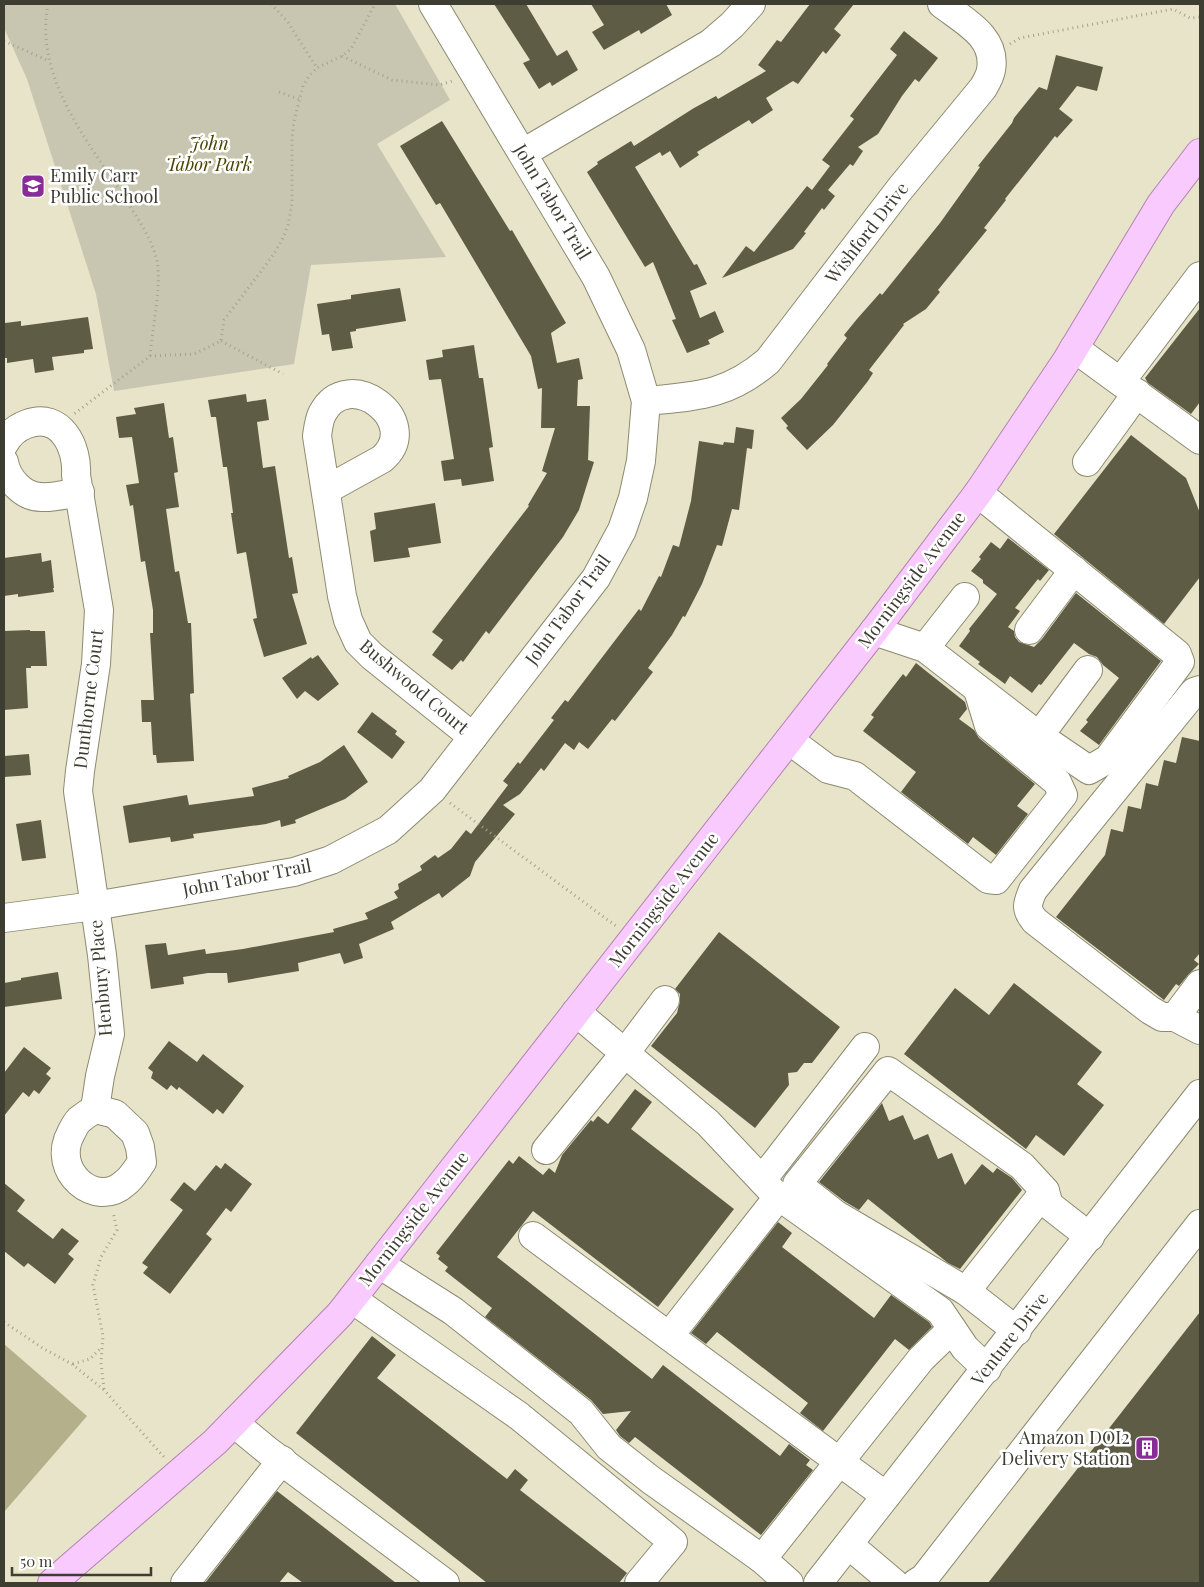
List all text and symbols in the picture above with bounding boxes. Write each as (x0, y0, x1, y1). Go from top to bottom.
park label: John Tabor Park (166, 131, 252, 176)
street label: John Tabor Trail (508, 138, 597, 264)
place label: Emily Carr Public School (50, 163, 158, 208)
school or university icon: Emily Carr Public School (20, 173, 46, 199)
street label: Wishford Drive (819, 177, 913, 289)
street label: Morningside Avenue (852, 506, 971, 653)
street label: John Tabor Trail (518, 549, 615, 670)
street label: Dunthorne Court (68, 627, 109, 770)
street label: Bushwood Court (355, 633, 475, 739)
street label: Morningside Avenue (603, 827, 724, 972)
street label: John Tabor Trail (179, 853, 313, 901)
street label: Henbury Place (83, 919, 117, 1038)
street label: Morningside Avenue (353, 1146, 474, 1291)
street label: Venture Drive (965, 1287, 1053, 1391)
place label: Amazon DOI2 Delivery Station (1001, 1425, 1130, 1470)
building icon: Amazon DOI2 Delivery Station (1134, 1435, 1160, 1461)
scale bar (12, 1544, 151, 1576)
text: 50 m (20, 1551, 53, 1571)

